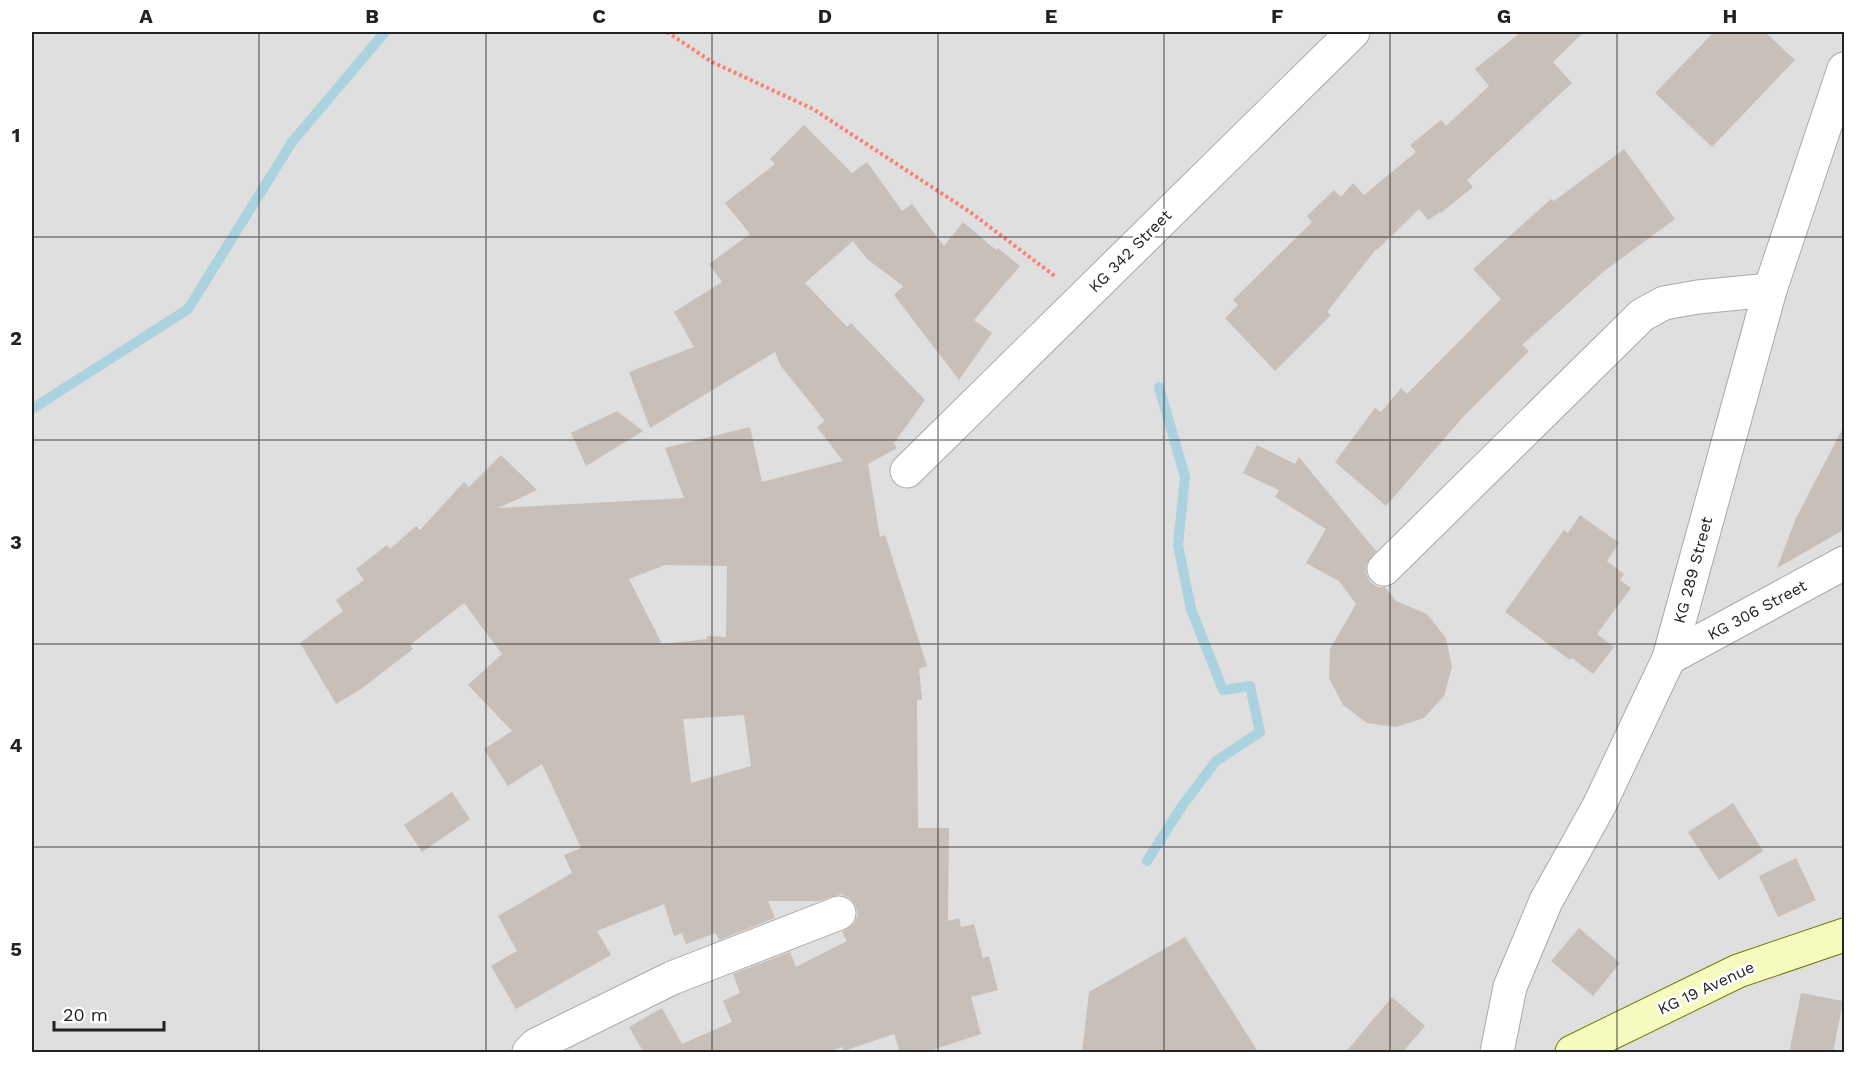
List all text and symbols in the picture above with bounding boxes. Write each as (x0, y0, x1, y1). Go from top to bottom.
text: A (139, 4, 153, 28)
text: B (365, 4, 379, 28)
text: C (592, 4, 606, 28)
text: D (818, 4, 832, 28)
text: E (1045, 4, 1057, 28)
text: F (1271, 4, 1283, 28)
text: G (1497, 4, 1511, 28)
text: H (1723, 4, 1737, 28)
text: 1 (12, 123, 20, 147)
street label: KG 342 Street (1085, 206, 1175, 296)
text: 2 (10, 326, 22, 350)
street label: KG 289 Street (1670, 514, 1716, 625)
text: 3 (10, 530, 22, 554)
street label: KG 306 Street (1704, 576, 1810, 644)
text: 4 (10, 733, 23, 757)
text: 5 (10, 937, 22, 961)
street label: KG 19 Avenue (1655, 957, 1757, 1019)
scale bar (54, 994, 164, 1032)
text: 20 m (63, 1004, 108, 1025)

